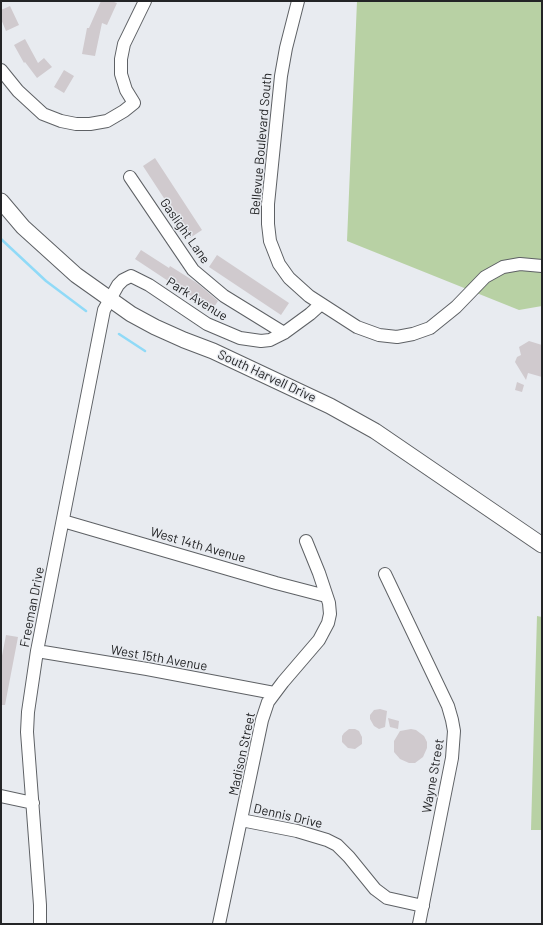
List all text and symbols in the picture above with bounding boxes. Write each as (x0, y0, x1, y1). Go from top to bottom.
street label: Bellevue Boulevard South (247, 72, 275, 216)
street label: Gaslight Lane (157, 195, 213, 267)
street label: Park Avenue (163, 274, 231, 324)
street label: South Harvell Drive (215, 346, 319, 406)
street label: West 14th Avenue (148, 524, 248, 566)
street label: Freeman Drive (17, 565, 47, 649)
street label: West 15th Avenue (109, 642, 209, 674)
street label: Madison Street (226, 711, 258, 797)
street label: Wayne Street (419, 738, 447, 814)
street label: Dennis Drive (252, 801, 324, 831)

